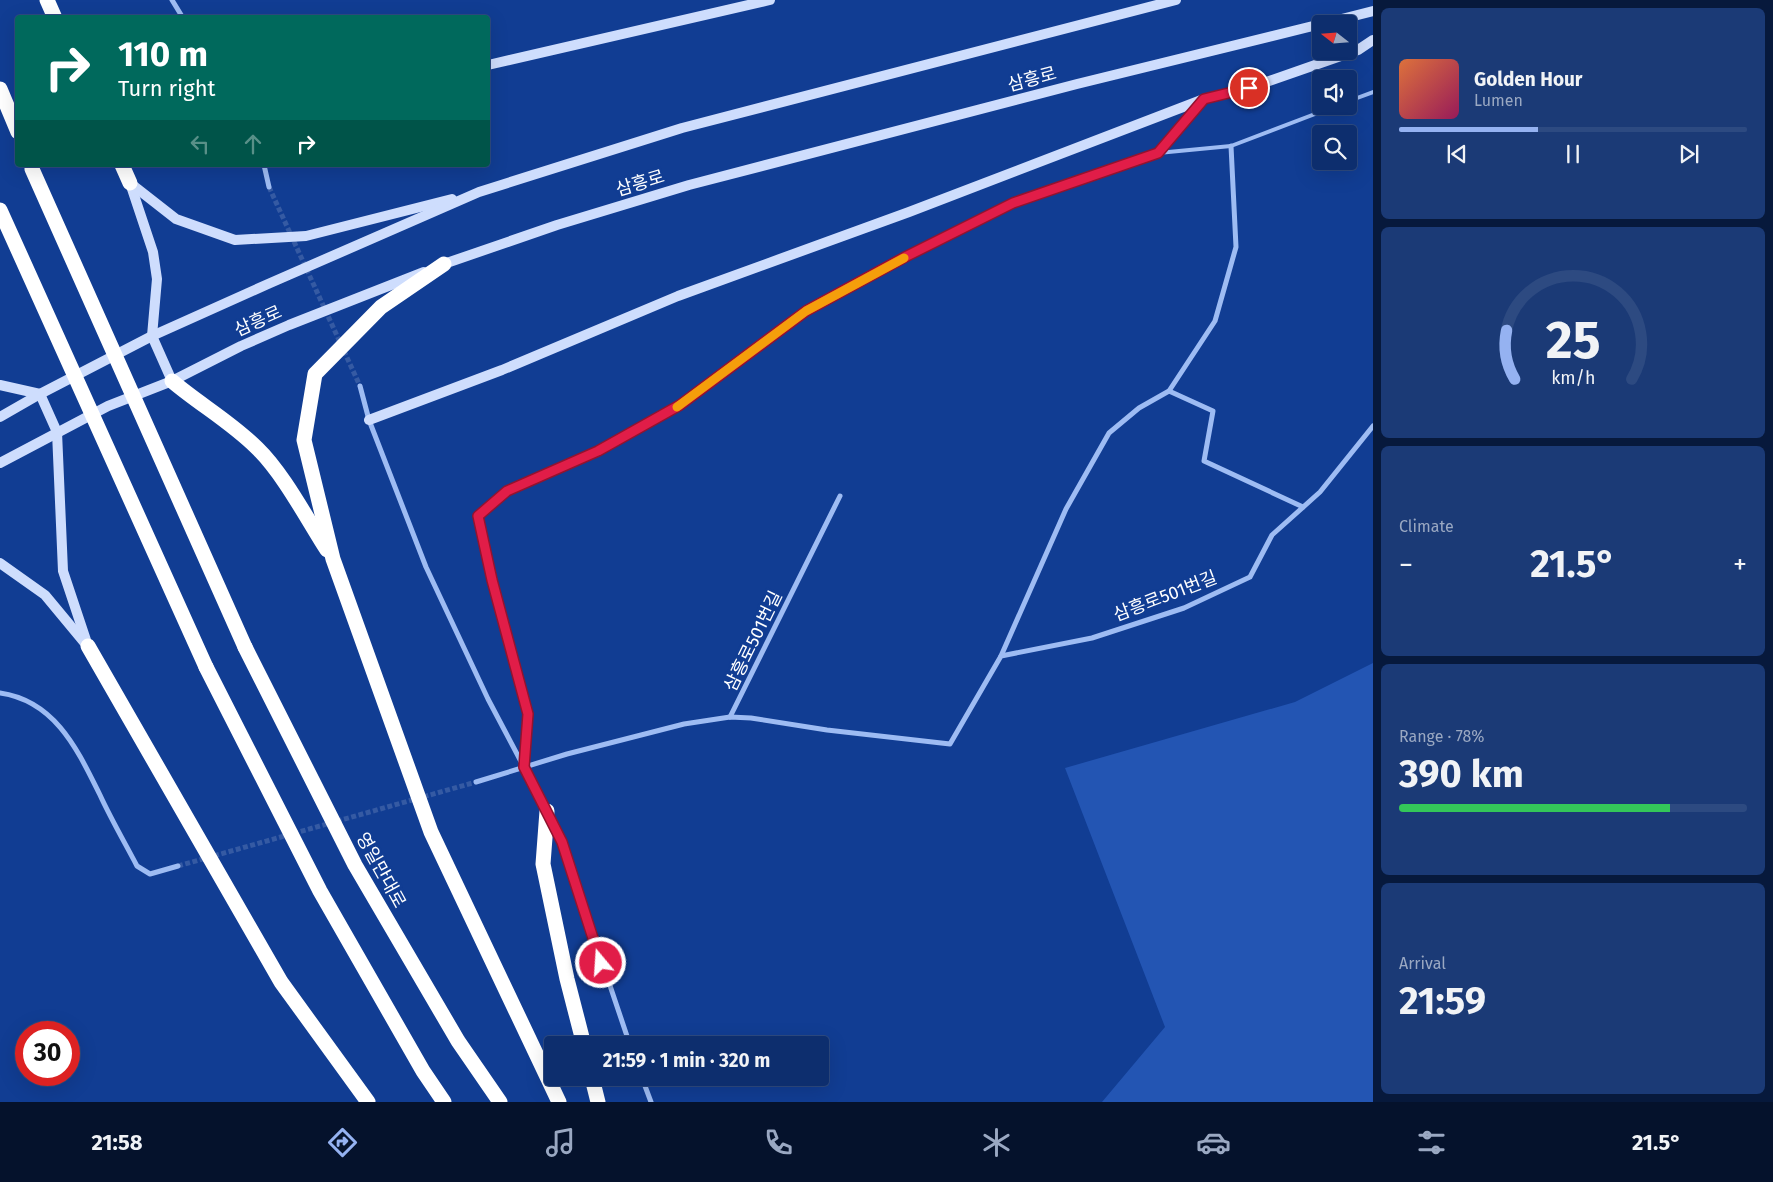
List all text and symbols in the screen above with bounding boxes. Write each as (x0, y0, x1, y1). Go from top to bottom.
north arrow (1312, 15, 1358, 60)
map controls (1312, 15, 1357, 170)
text: 110 m (118, 33, 208, 75)
icon: right (35, 35, 100, 100)
street label: 삼흥로 (1005, 62, 1059, 96)
pin (1228, 67, 1270, 109)
text: Golden Hour (1474, 68, 1583, 91)
button: sound (1312, 70, 1357, 115)
icon: arrive (1235, 74, 1263, 102)
text: Turn right (118, 75, 215, 102)
text: Lumen (1474, 91, 1523, 110)
button: search (1312, 125, 1357, 170)
icon: left (186, 130, 214, 158)
icon: ahead (239, 130, 267, 158)
icon: right (292, 130, 320, 158)
icon: previous (1443, 140, 1471, 168)
icon: pause (1559, 140, 1587, 168)
icon: next (1675, 140, 1703, 168)
street label: 삼흥로 (613, 165, 667, 201)
street label: 삼흥로 (231, 301, 285, 341)
text: 25 (1546, 309, 1600, 372)
text: km/h (1551, 367, 1595, 389)
text: Climate (1399, 517, 1454, 536)
text: 21.5° (1530, 541, 1616, 587)
text: − (1399, 548, 1413, 581)
text: + (1733, 548, 1747, 581)
street label: 삼흥로501번길 (1110, 566, 1220, 626)
street label: 삼흥로501번길 (719, 587, 787, 695)
text: Range · 78% (1399, 727, 1485, 746)
text: 390 km (1399, 751, 1524, 797)
street label: 영일만대로 (351, 828, 411, 912)
position arrow (574, 936, 626, 988)
text: Arrival (1399, 954, 1446, 973)
text: 21:59 (1399, 978, 1486, 1024)
speed limit sign: 30 (15, 1021, 80, 1086)
text: 21:59 · 1 min · 320 m (603, 1049, 770, 1072)
icon: directions (325, 1125, 360, 1160)
icon: music (543, 1125, 578, 1160)
icon: phone (761, 1125, 796, 1160)
icon: climate (979, 1125, 1014, 1160)
icon: car (1196, 1125, 1231, 1160)
icon: filters (1414, 1125, 1449, 1160)
text: 21:58 (91, 1129, 143, 1156)
text: 21.5° (1632, 1129, 1682, 1156)

